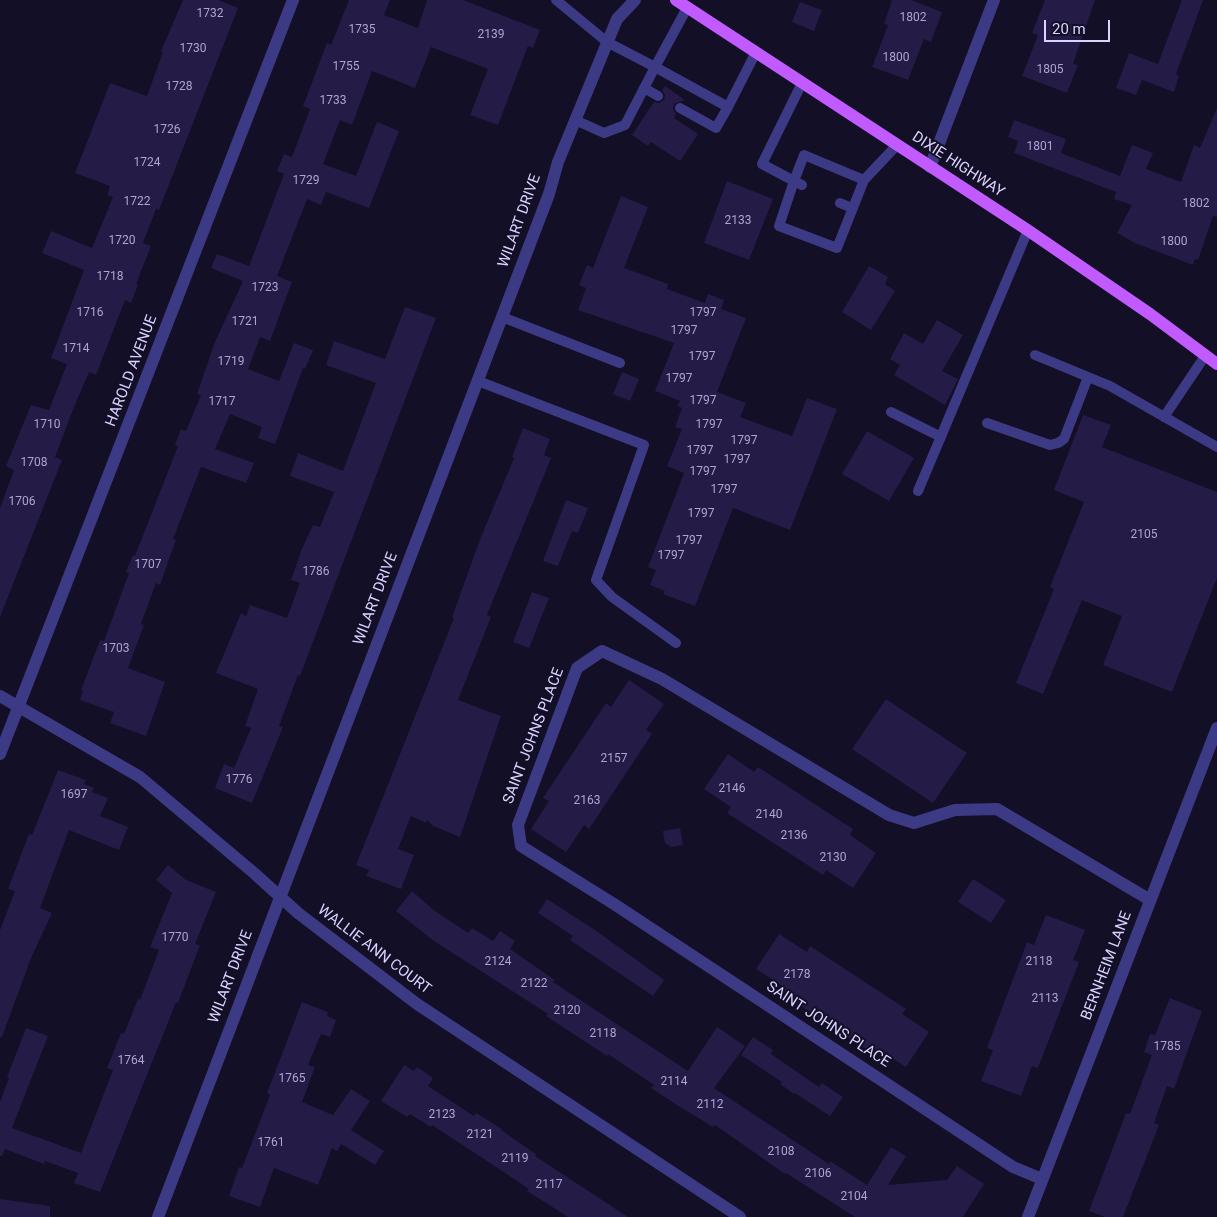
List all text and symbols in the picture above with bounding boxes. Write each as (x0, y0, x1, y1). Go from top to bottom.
house number: 1732 (197, 7, 223, 21)
scale bar (1047, 10, 1113, 42)
house number: 1802 (900, 11, 926, 25)
text: 20 m (1052, 20, 1086, 38)
house number: 1735 (349, 23, 375, 37)
house number: 2139 (478, 28, 504, 42)
house number: 1730 (180, 42, 206, 56)
house number: 1800 (883, 51, 909, 65)
house number: 1755 (333, 60, 359, 74)
house number: 1805 (1037, 63, 1063, 77)
house number: 1728 (166, 80, 192, 94)
house number: 1733 (320, 94, 346, 108)
house number: 1726 (154, 123, 180, 137)
street label: DIXIE HIGHWAY (908, 128, 1008, 202)
house number: 1801 (1027, 140, 1053, 154)
house number: 1724 (134, 156, 160, 170)
street label: WILART DRIVE (495, 172, 545, 270)
house number: 1729 (293, 174, 319, 188)
house number: 1722 (124, 195, 150, 209)
house number: 1802 (1183, 197, 1209, 211)
house number: 2133 (725, 214, 751, 228)
house number: 1720 (109, 234, 135, 248)
house number: 1800 (1161, 235, 1187, 249)
house number: 1718 (97, 270, 123, 284)
house number: 1723 (252, 281, 278, 295)
house number: 1716 (77, 306, 103, 320)
house number: 1797 (690, 306, 716, 320)
street label: HAROLD AVENUE (102, 313, 162, 429)
house number: 1721 (232, 315, 258, 329)
house number: 1797 (671, 324, 697, 338)
house number: 1714 (63, 342, 89, 356)
house number: 1797 (689, 350, 715, 364)
house number: 1719 (218, 355, 244, 369)
house number: 1797 (666, 372, 692, 386)
house number: 1797 (690, 394, 716, 408)
house number: 1717 (209, 395, 235, 409)
house number: 1710 (34, 418, 60, 432)
house number: 1797 (696, 418, 722, 432)
house number: 1797 (731, 434, 757, 448)
house number: 1797 (687, 444, 713, 458)
house number: 1797 (724, 453, 750, 467)
house number: 1708 (21, 456, 47, 470)
house number: 1797 (690, 465, 716, 479)
house number: 1797 (711, 483, 737, 497)
house number: 1706 (9, 495, 35, 509)
house number: 1797 (688, 507, 714, 521)
house number: 2105 (1131, 528, 1157, 542)
house number: 1797 (676, 534, 702, 548)
house number: 1797 (658, 549, 684, 563)
street label: WILART DRIVE (350, 550, 402, 648)
house number: 1707 (135, 558, 161, 572)
house number: 1786 (303, 565, 329, 579)
house number: 1703 (103, 642, 129, 656)
street label: SAINT JOHNS PLACE (500, 665, 568, 807)
house number: 2157 (601, 752, 627, 766)
house number: 1776 (226, 773, 252, 787)
house number: 2146 (719, 782, 745, 796)
house number: 1697 (61, 788, 87, 802)
house number: 2163 (574, 794, 600, 808)
house number: 2140 (756, 808, 782, 822)
house number: 2136 (781, 829, 807, 843)
house number: 2130 (820, 851, 846, 865)
street label: WALLIE ANN COURT (314, 901, 434, 999)
street label: BERNHEIM LANE (1078, 909, 1136, 1023)
street label: WILART DRIVE (205, 928, 257, 1026)
house number: 1770 (162, 931, 188, 945)
house number: 2124 (485, 955, 511, 969)
house number: 2118 (1026, 955, 1052, 969)
house number: 2178 (784, 968, 810, 982)
house number: 2122 (521, 977, 547, 991)
street label: SAINT JOHNS PLACE (763, 978, 893, 1072)
house number: 2113 (1032, 992, 1058, 1006)
house number: 2120 (554, 1004, 580, 1018)
house number: 2118 (590, 1027, 616, 1041)
house number: 1785 (1154, 1040, 1180, 1054)
house number: 1764 (118, 1054, 144, 1068)
house number: 1765 (279, 1072, 305, 1086)
house number: 2114 (661, 1075, 687, 1089)
house number: 2112 (697, 1098, 723, 1112)
house number: 2123 (429, 1108, 455, 1122)
house number: 2121 (467, 1128, 493, 1142)
house number: 1761 (258, 1136, 284, 1150)
house number: 2108 (768, 1145, 794, 1159)
house number: 2119 (502, 1152, 528, 1166)
house number: 2106 (805, 1167, 831, 1181)
house number: 2117 (536, 1178, 562, 1192)
house number: 2104 (841, 1190, 867, 1204)

